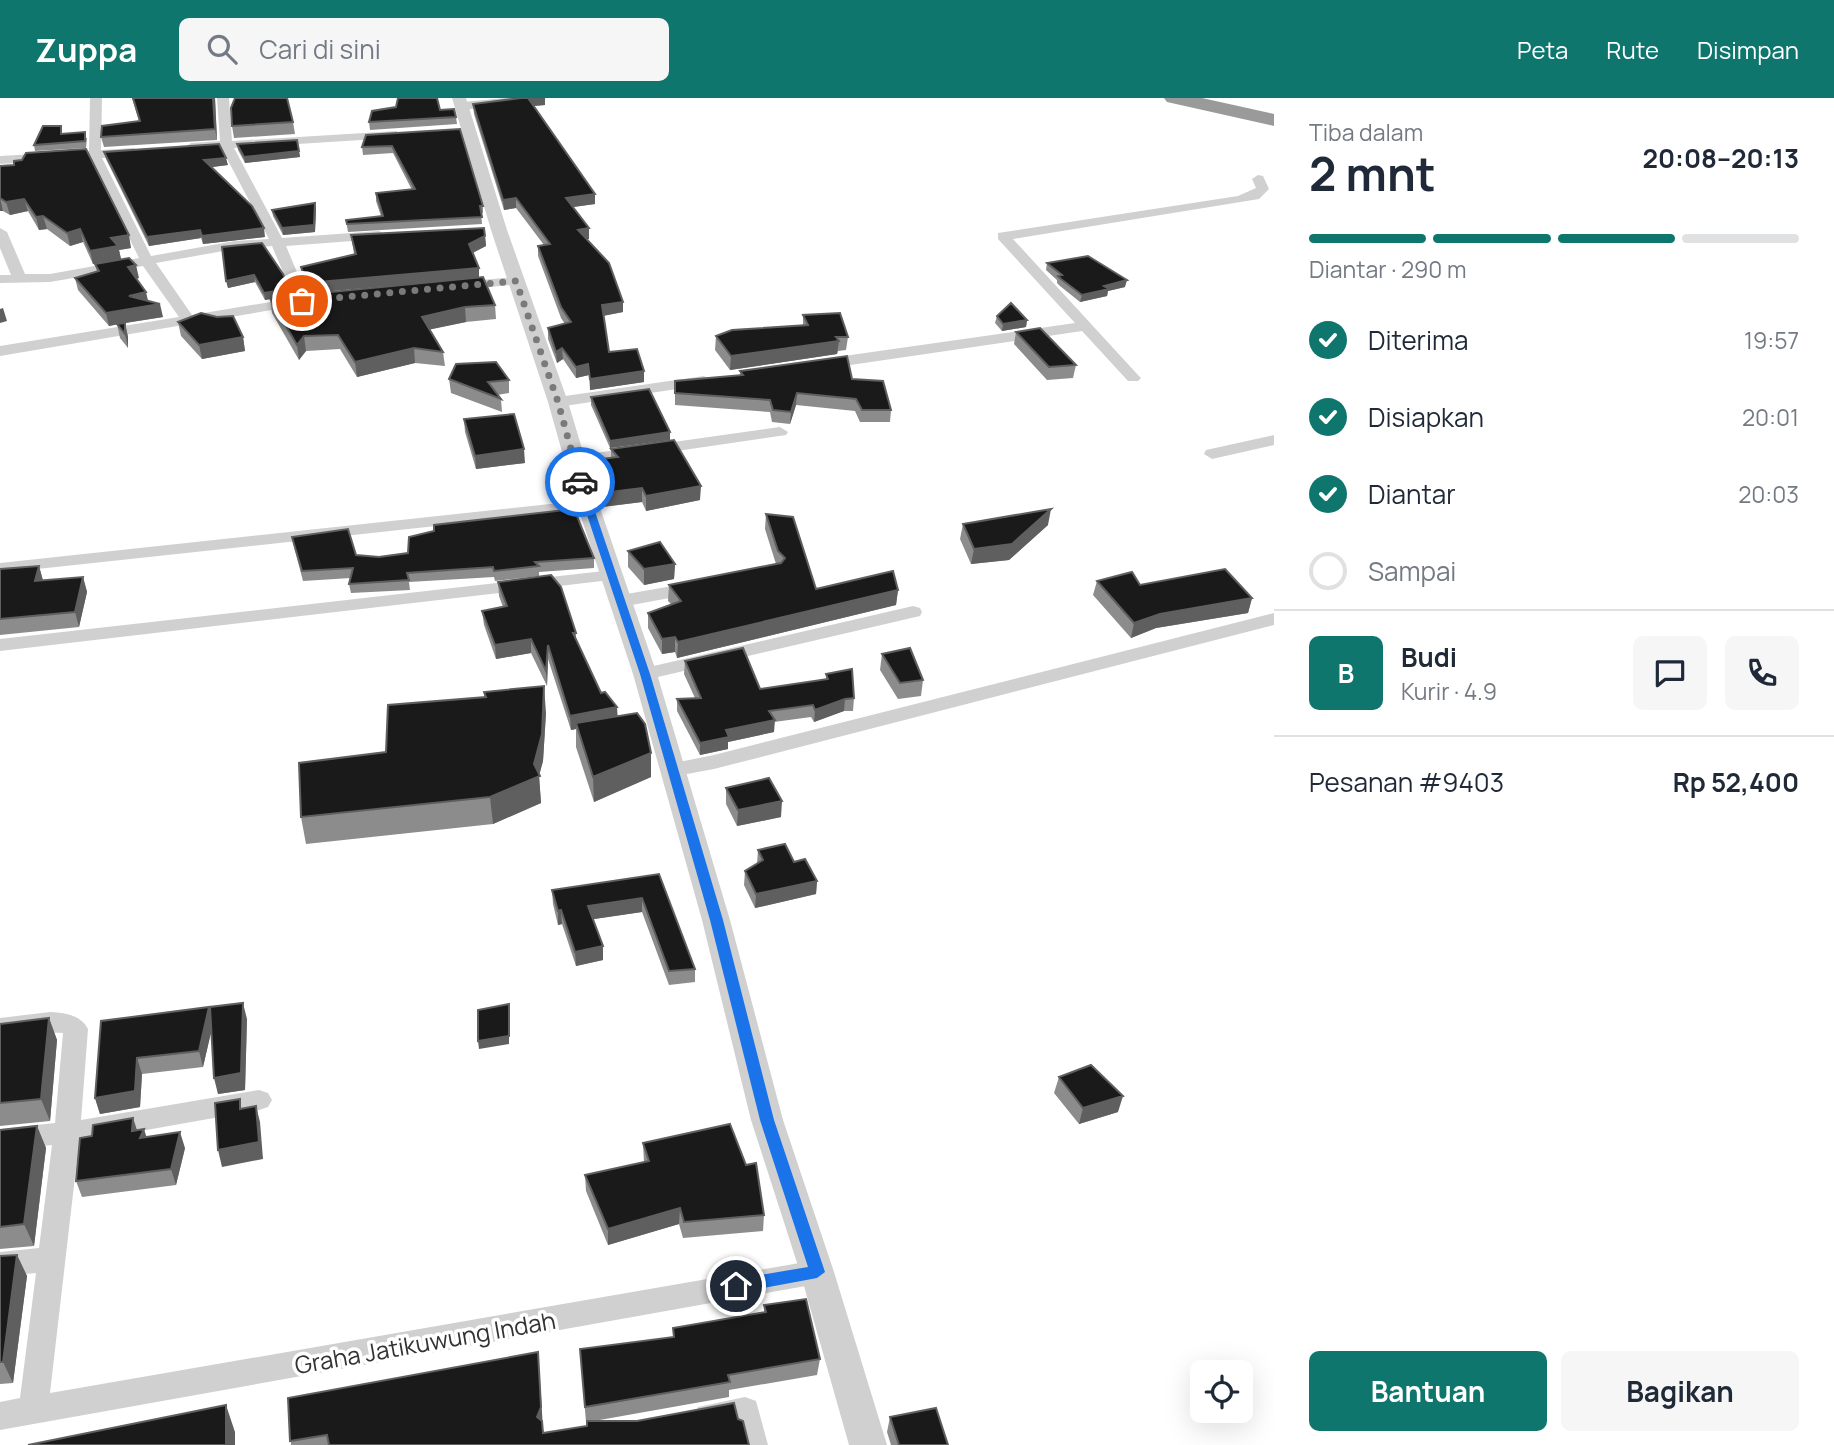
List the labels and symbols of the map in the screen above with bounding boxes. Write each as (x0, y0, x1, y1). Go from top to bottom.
pin (272, 271, 332, 331)
courier (545, 447, 615, 517)
pin (706, 1256, 766, 1316)
street label: Graha Jatikuwung Indah (292, 1303, 558, 1381)

